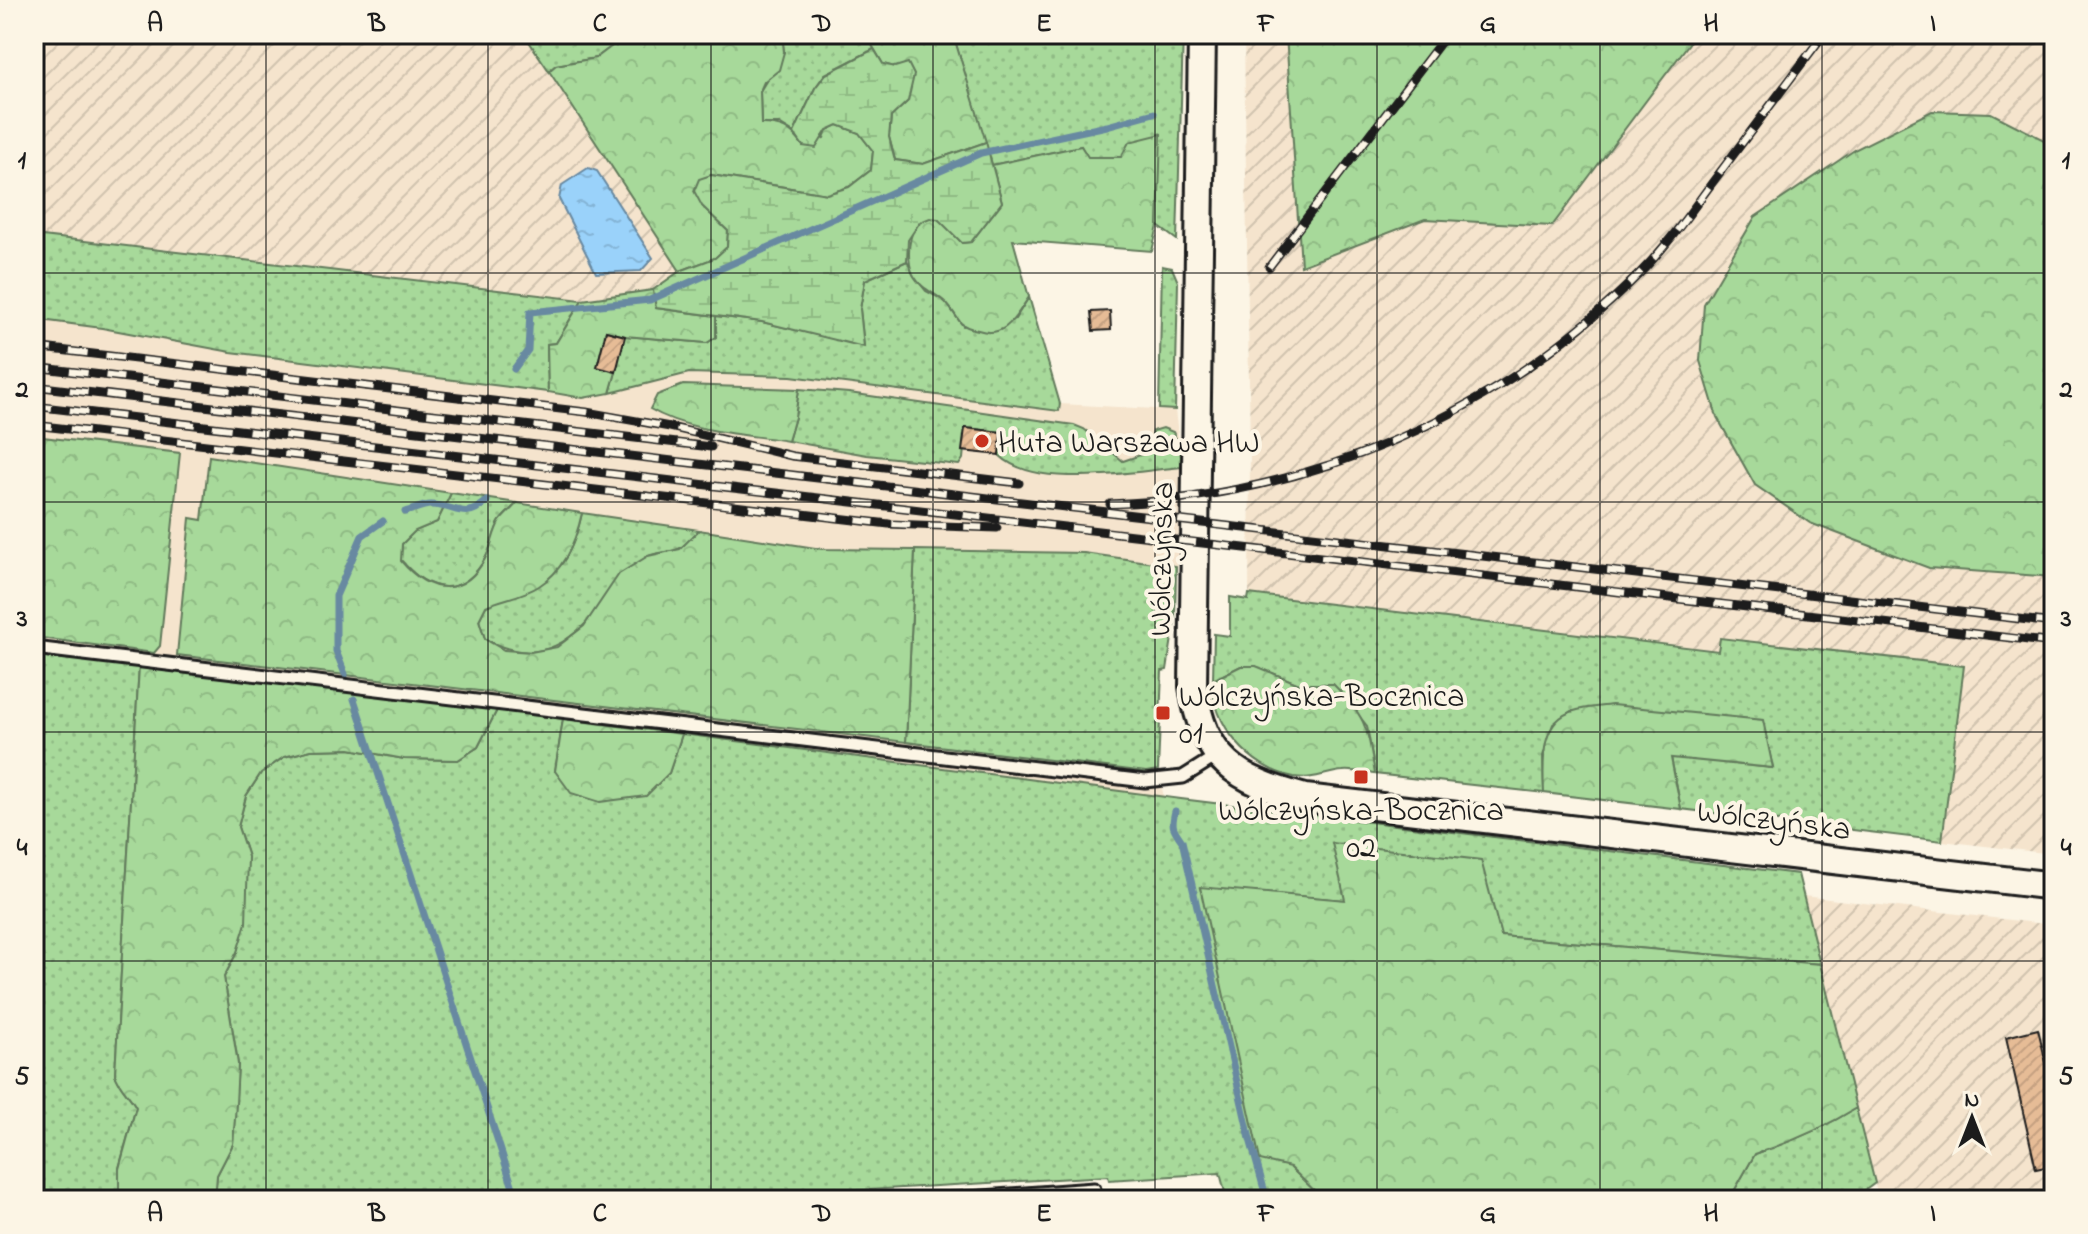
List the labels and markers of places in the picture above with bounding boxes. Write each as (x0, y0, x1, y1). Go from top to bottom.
place label: Huta Warszawa HW (998, 421, 1259, 468)
marker: Huta Warszawa HW (973, 432, 991, 450)
place label: Wólczyńska-Bocznica 01 (1179, 675, 1464, 759)
marker: Wólczyńska-Bocznica 01 (1154, 704, 1172, 722)
marker: Wólczyńska-Bocznica 02 (1352, 768, 1370, 786)
place label: Wólczyńska-Bocznica 02 (1218, 789, 1504, 873)

